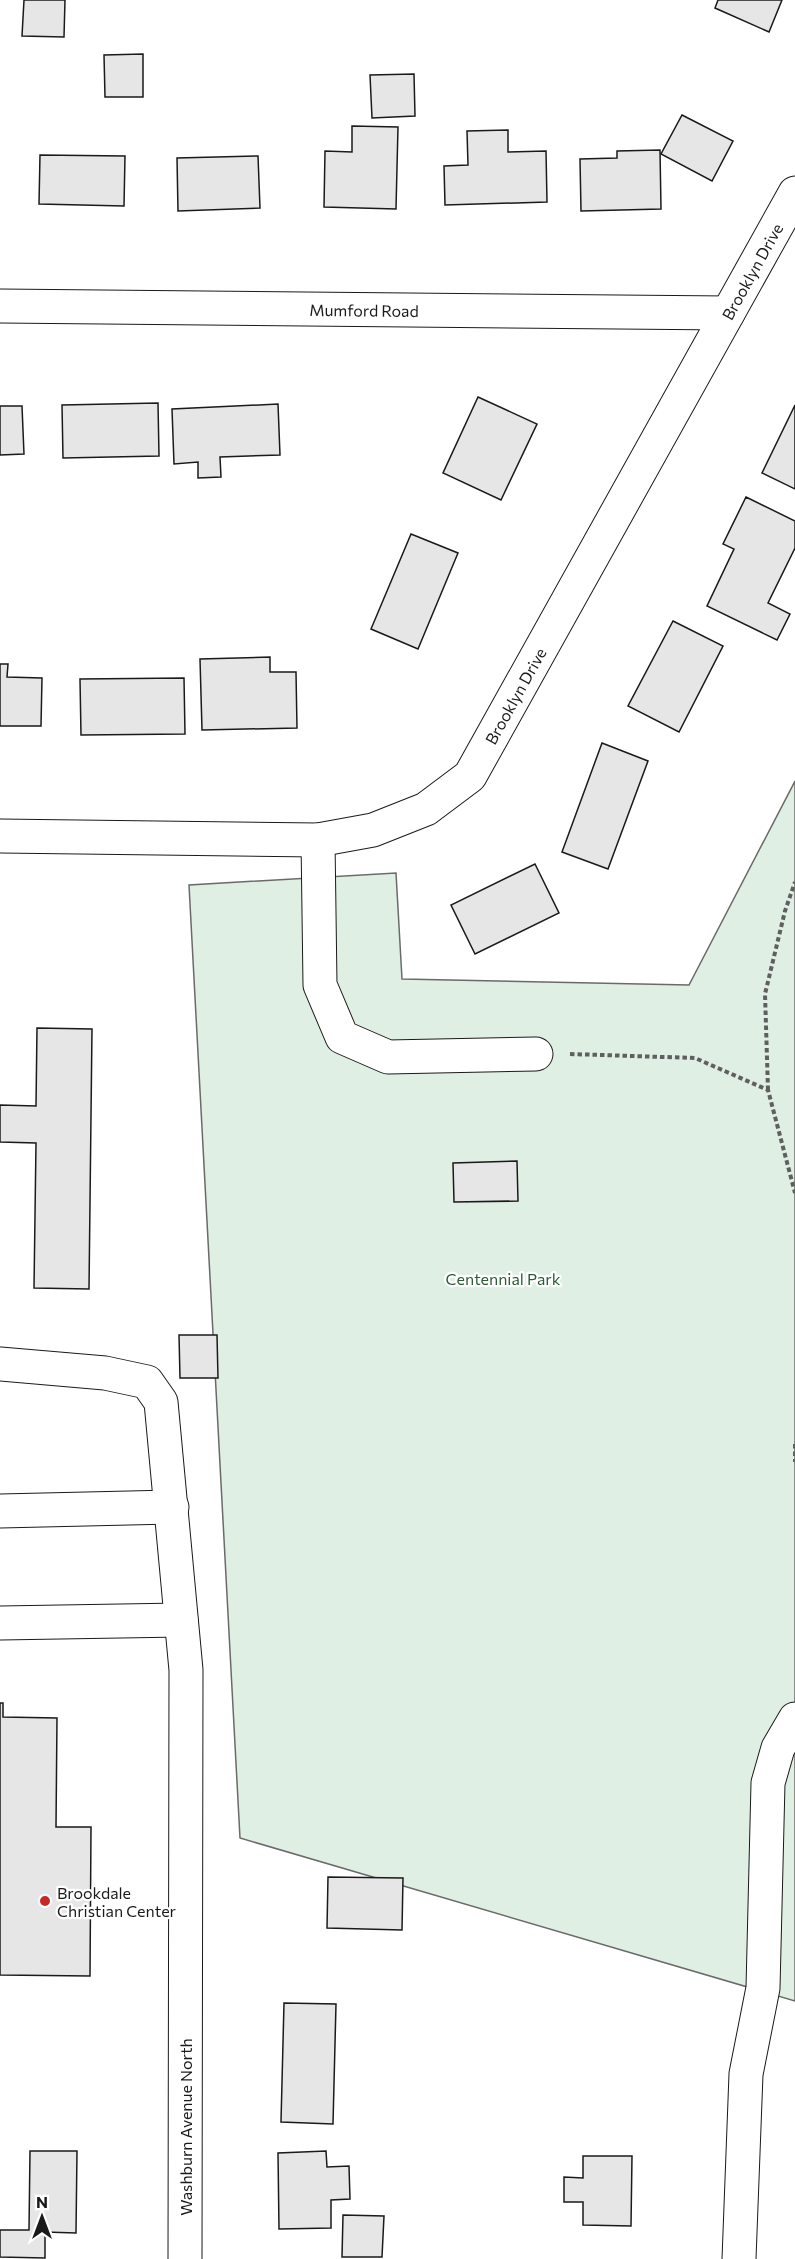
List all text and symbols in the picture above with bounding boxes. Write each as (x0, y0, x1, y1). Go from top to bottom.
street label: Brooklyn Drive (717, 219, 786, 323)
street label: Mumford Road (309, 299, 419, 320)
street label: Brooklyn Drive (480, 644, 549, 747)
park label: Centennial Park (446, 1269, 561, 1288)
place label: Brookdale Christian Center (57, 1883, 177, 1920)
marker: Brookdale Christian Center (38, 1894, 52, 1908)
street label: Washburn Avenue North (176, 2038, 195, 2216)
north arrow (12, 2187, 72, 2247)
text: N (36, 2192, 48, 2211)

